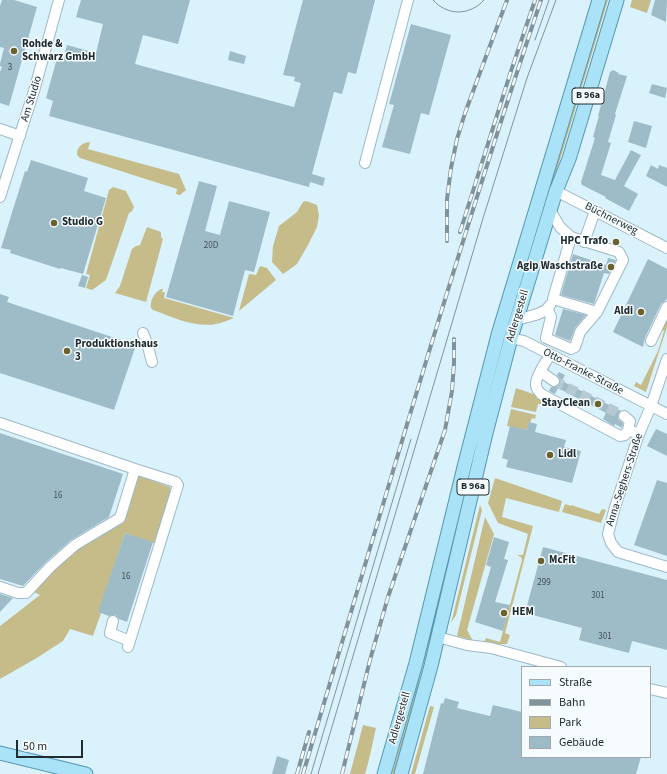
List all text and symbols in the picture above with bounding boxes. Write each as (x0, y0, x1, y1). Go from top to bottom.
place label: Rohde & Schwarz GmbH (22, 38, 95, 64)
marker: Rohde & Schwarz GmbH (9, 46, 19, 56)
house number: 3 (8, 63, 12, 73)
street label: Am Studio (19, 74, 45, 124)
road number: B 96a (572, 88, 604, 104)
street label: Büchnerweg (582, 200, 640, 238)
place label: Studio G (62, 216, 103, 230)
marker: Studio G (49, 218, 59, 228)
place label: HPC Trafo (560, 235, 608, 249)
marker: HPC Trafo (611, 237, 621, 247)
house number: 20D (204, 241, 218, 251)
place label: Agip Waschstraße (517, 260, 603, 274)
marker: Agip Waschstraße (606, 262, 616, 272)
street label: Adlergestell (504, 288, 532, 344)
place label: Aldi (614, 305, 633, 319)
marker: Aldi (636, 307, 646, 317)
place label: Produktionshaus 3 (75, 338, 158, 364)
marker: Produktionshaus 3 (62, 346, 72, 356)
street label: Otto-Franke-Straße (541, 346, 625, 398)
place label: StayClean (541, 397, 590, 411)
marker: StayClean (593, 399, 603, 409)
street label: Anna-Seghers-Straße (604, 432, 646, 528)
place label: Lidl (558, 448, 576, 462)
marker: Lidl (545, 450, 555, 460)
road number: B 96a (457, 479, 489, 495)
house number: 16 (54, 491, 62, 501)
place label: McFit (549, 554, 576, 568)
marker: McFit (536, 556, 546, 566)
house number: 16 (122, 572, 130, 582)
house number: 299 (537, 578, 551, 588)
house number: 301 (591, 591, 605, 601)
place label: HEM (512, 606, 534, 620)
marker: HEM (499, 608, 509, 618)
house number: 301 (598, 632, 612, 642)
legend (521, 666, 651, 758)
text: Straße (559, 674, 592, 691)
street label: Adlergestell (386, 690, 414, 746)
text: Bahn (559, 694, 585, 711)
text: Park (559, 714, 581, 731)
scale bar (18, 732, 85, 758)
text: Gebäude (559, 734, 604, 751)
text: 50 m (23, 738, 47, 755)

